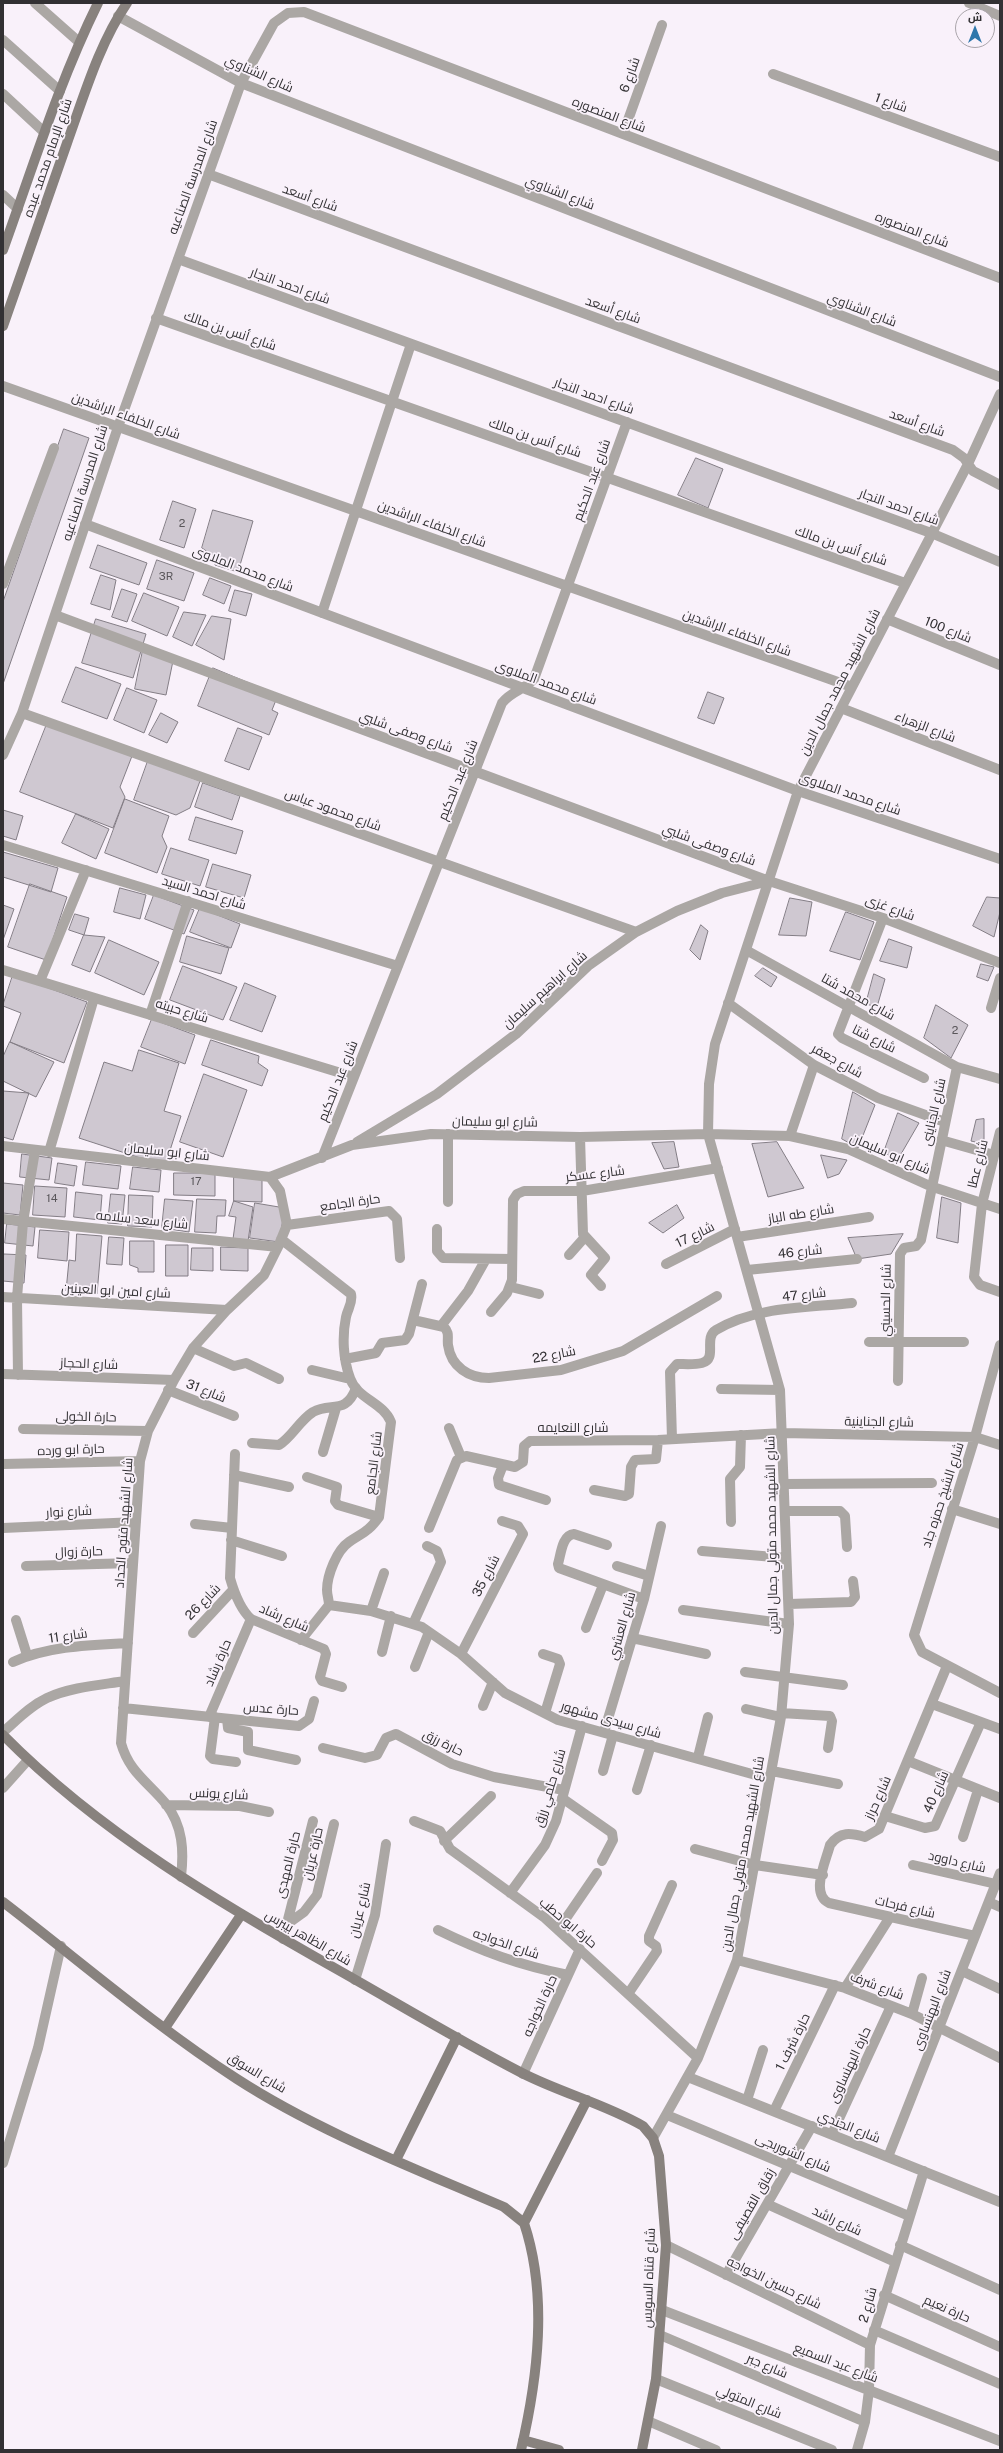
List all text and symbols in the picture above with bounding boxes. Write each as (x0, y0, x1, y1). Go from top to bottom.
north arrow (955, 8, 995, 48)
text: ش (968, 11, 982, 23)
street label: شارع الشناوي (222, 52, 296, 96)
street label: شارع 6 (616, 55, 644, 95)
street label: شارع 1 (873, 90, 909, 116)
street label: شارع المنصوره (570, 94, 648, 136)
street label: شارع الإمام محمد عبده (20, 96, 76, 220)
street label: شارع المدرسة الصناعيه (165, 118, 221, 236)
street label: شارع الشناوي (523, 173, 597, 213)
street label: شارع أسعد (280, 181, 340, 215)
street label: شارع المنصوره (873, 209, 951, 251)
street label: شارع احمد النجار (248, 264, 332, 308)
street label: شارع الشناوي (825, 290, 899, 330)
street label: شارع أسعد (583, 293, 643, 327)
street label: شارع أنس بن مالك (182, 308, 278, 354)
street label: شارع احمد النجار (552, 374, 636, 418)
street label: شارع الخلفاء الراشدين (70, 389, 182, 443)
street label: شارع أسعد (887, 406, 947, 440)
street label: شارع أنس بن مالك (487, 415, 583, 461)
street label: شارع المدرسة الصناعيه (59, 423, 111, 543)
street label: شارع عبد الحكيم (570, 437, 614, 523)
street label: شارع احمد النجار (857, 485, 941, 529)
street label: شارع الخلفاء الراشدين (376, 497, 488, 551)
house number: 2 (179, 517, 185, 531)
street label: شارع أنس بن مالك (793, 523, 889, 569)
street label: شارع محمد الملاوى (190, 543, 296, 595)
house number: 3R (159, 570, 173, 584)
street label: شارع الخلفاء الراشدين (681, 606, 793, 660)
street label: شارع الشهيد محمد جمال الدين (796, 606, 884, 758)
street label: شارع 100 (922, 614, 974, 646)
street label: شارع محمد الملاوى (493, 657, 599, 709)
street label: شارع وصفى شلبي (357, 708, 455, 756)
street label: شارع الزهراء (892, 708, 958, 746)
street label: شارع عبد الحكيم (435, 737, 481, 823)
street label: شارع محمد الملاوى (797, 769, 903, 819)
street label: شارع محمود عباس (283, 785, 383, 835)
street label: شارع وصفى شلبي (660, 821, 758, 869)
street label: شارع احمد السيد (160, 873, 248, 913)
street label: شارع غزى (863, 892, 917, 924)
street label: شارع ابراهيم سليمان (499, 948, 591, 1032)
street label: شارع محمد شتا (818, 970, 898, 1024)
street label: شارع حبيته (154, 996, 210, 1026)
street label: شارع شتا (850, 1022, 898, 1056)
house number: 2 (952, 1024, 958, 1038)
street label: شارع عبد الحكيم (315, 1038, 361, 1124)
street label: شارع جعفر (809, 1041, 865, 1081)
street label: شارع الجناينى (919, 1077, 949, 1147)
street label: شارع ابو سليمان (452, 1113, 538, 1131)
street label: شارع ابو سليمان (847, 1130, 933, 1178)
street label: شارع عطا (964, 1138, 992, 1190)
street label: شارع ابو سليمان (124, 1140, 210, 1164)
street label: شارع عسكر (564, 1163, 626, 1185)
house number: 17 (190, 1175, 202, 1189)
street label: حارة الجامع (319, 1191, 381, 1215)
house number: 14 (46, 1192, 58, 1206)
street label: شارع طه الباز (767, 1201, 835, 1227)
street label: شارع سعد سلامه (95, 1207, 189, 1233)
street label: شارع 17 (673, 1219, 717, 1251)
street label: شارع 46 (777, 1242, 823, 1262)
street label: شارع الحسيني (878, 1264, 894, 1336)
street label: شارع امين ابو العينين (61, 1280, 171, 1302)
street label: شارع 47 (781, 1285, 827, 1305)
street label: شارع 22 (531, 1343, 577, 1367)
street label: شارع الحجاز (60, 1355, 118, 1373)
street label: شارع 31 (184, 1376, 228, 1406)
street label: حارة الخولى (55, 1409, 117, 1425)
street label: شارع الجناينية (844, 1414, 914, 1430)
street label: شارع النعايمه (537, 1420, 609, 1436)
street label: شارع الجامع (362, 1430, 386, 1496)
street label: شارع الشهيد محمد متولي جمال الدين (762, 1436, 782, 1634)
street label: شارع الشيخ حمزه جاد (919, 1440, 967, 1550)
street label: حارة ابو ورده (37, 1441, 105, 1459)
street label: شارع الشهيد فتوح الحداد (112, 1457, 136, 1589)
street label: شارع نوار (46, 1503, 92, 1521)
street label: حارة زوال (55, 1543, 103, 1561)
street label: شارع 35 (469, 1552, 503, 1600)
street label: شارع 26 (182, 1581, 224, 1623)
street label: شارع العشري (605, 1590, 639, 1662)
street label: شارع رشاد (257, 1601, 311, 1635)
street label: شارع 11 (48, 1626, 88, 1646)
street label: حارة رشاد (201, 1637, 235, 1689)
street label: شارع سيدى مشهور (559, 1698, 663, 1742)
street label: حارة عدس (243, 1699, 299, 1719)
street label: حارة رزق (420, 1727, 466, 1759)
street label: شارع حلمي رزق (531, 1747, 569, 1829)
street label: شارع الشهيد محمد متولي جمال الدين (718, 1755, 768, 1953)
street label: شارع 40 (920, 1769, 952, 1815)
street label: شارع حراز (861, 1774, 895, 1822)
street label: شارع يونس (189, 1785, 249, 1803)
street label: حارة عريان (299, 1826, 327, 1882)
street label: حارة المهدى (272, 1830, 304, 1900)
street label: شارع داوود (927, 1848, 987, 1876)
street label: شارع عريان (346, 1881, 374, 1939)
street label: شارع فرحات (873, 1892, 937, 1922)
street label: حارة ابو حطب (536, 1894, 600, 1952)
street label: شارع الظاهر بيبرس (262, 1907, 354, 1969)
street label: شارع الخواجه (471, 1925, 541, 1963)
street label: شارع البهنساوى (909, 1967, 955, 2053)
street label: شارع شرف (848, 1969, 906, 2003)
street label: حارة الخواجه (519, 1973, 561, 2039)
street label: حارة شرف 1 (773, 2011, 813, 2073)
street label: حارة البهنساوى (826, 2024, 874, 2106)
street label: شارع السوق (225, 2049, 289, 2097)
street label: شارع الجندي (816, 2107, 882, 2147)
street label: شارع الشوربجى (753, 2130, 833, 2176)
street label: زقاق القصيفى (725, 2166, 779, 2242)
street label: شارع راشد (810, 2203, 864, 2239)
street label: شارع قناه السويس (639, 2228, 659, 2328)
street label: شارع حسين الخواجه (724, 2253, 824, 2313)
street label: شارع 2 (856, 2286, 880, 2324)
street label: حارة نعيم (921, 2292, 973, 2326)
street label: شارع عبد السميع (792, 2340, 880, 2386)
street label: شارع جبر (744, 2350, 790, 2382)
street label: شارع المتولي (714, 2382, 784, 2422)

